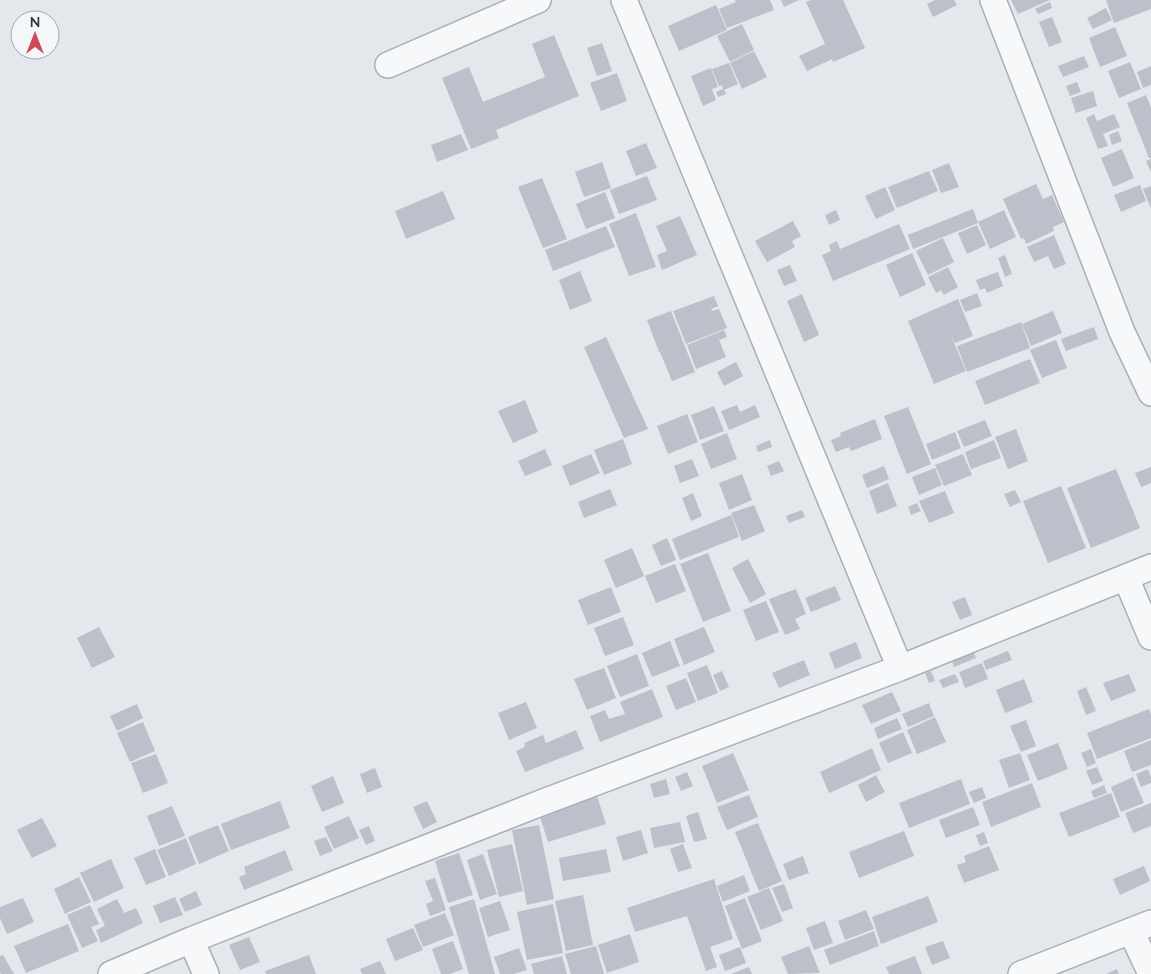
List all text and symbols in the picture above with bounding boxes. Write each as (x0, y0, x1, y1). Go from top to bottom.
north arrow (10, 10, 60, 60)
text: N (30, 13, 40, 31)

